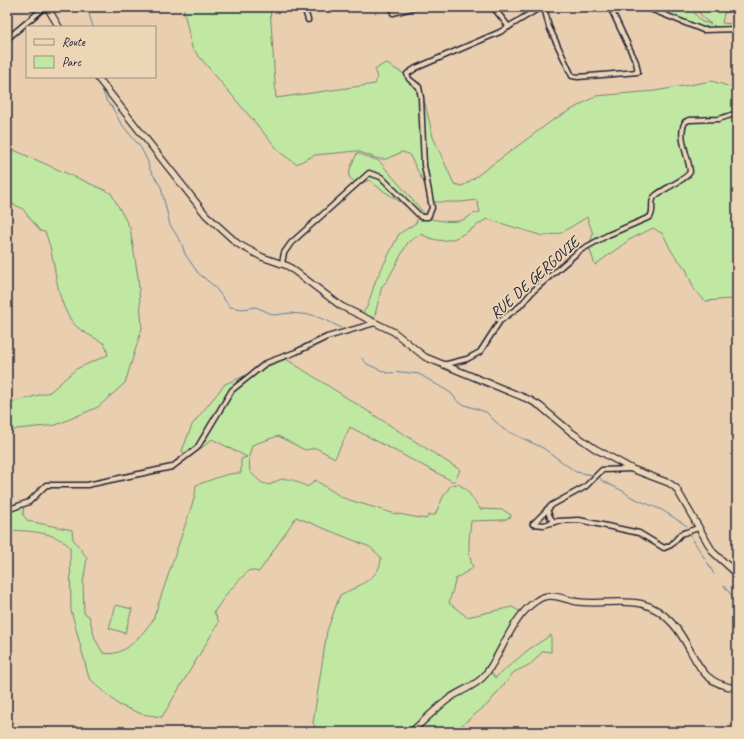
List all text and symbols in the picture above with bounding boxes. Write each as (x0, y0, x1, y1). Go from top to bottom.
legend (26, 26, 156, 78)
text: Route (62, 34, 86, 50)
text: Parc (62, 54, 82, 70)
street label: RUE DE GERGOVIE (486, 231, 585, 323)

